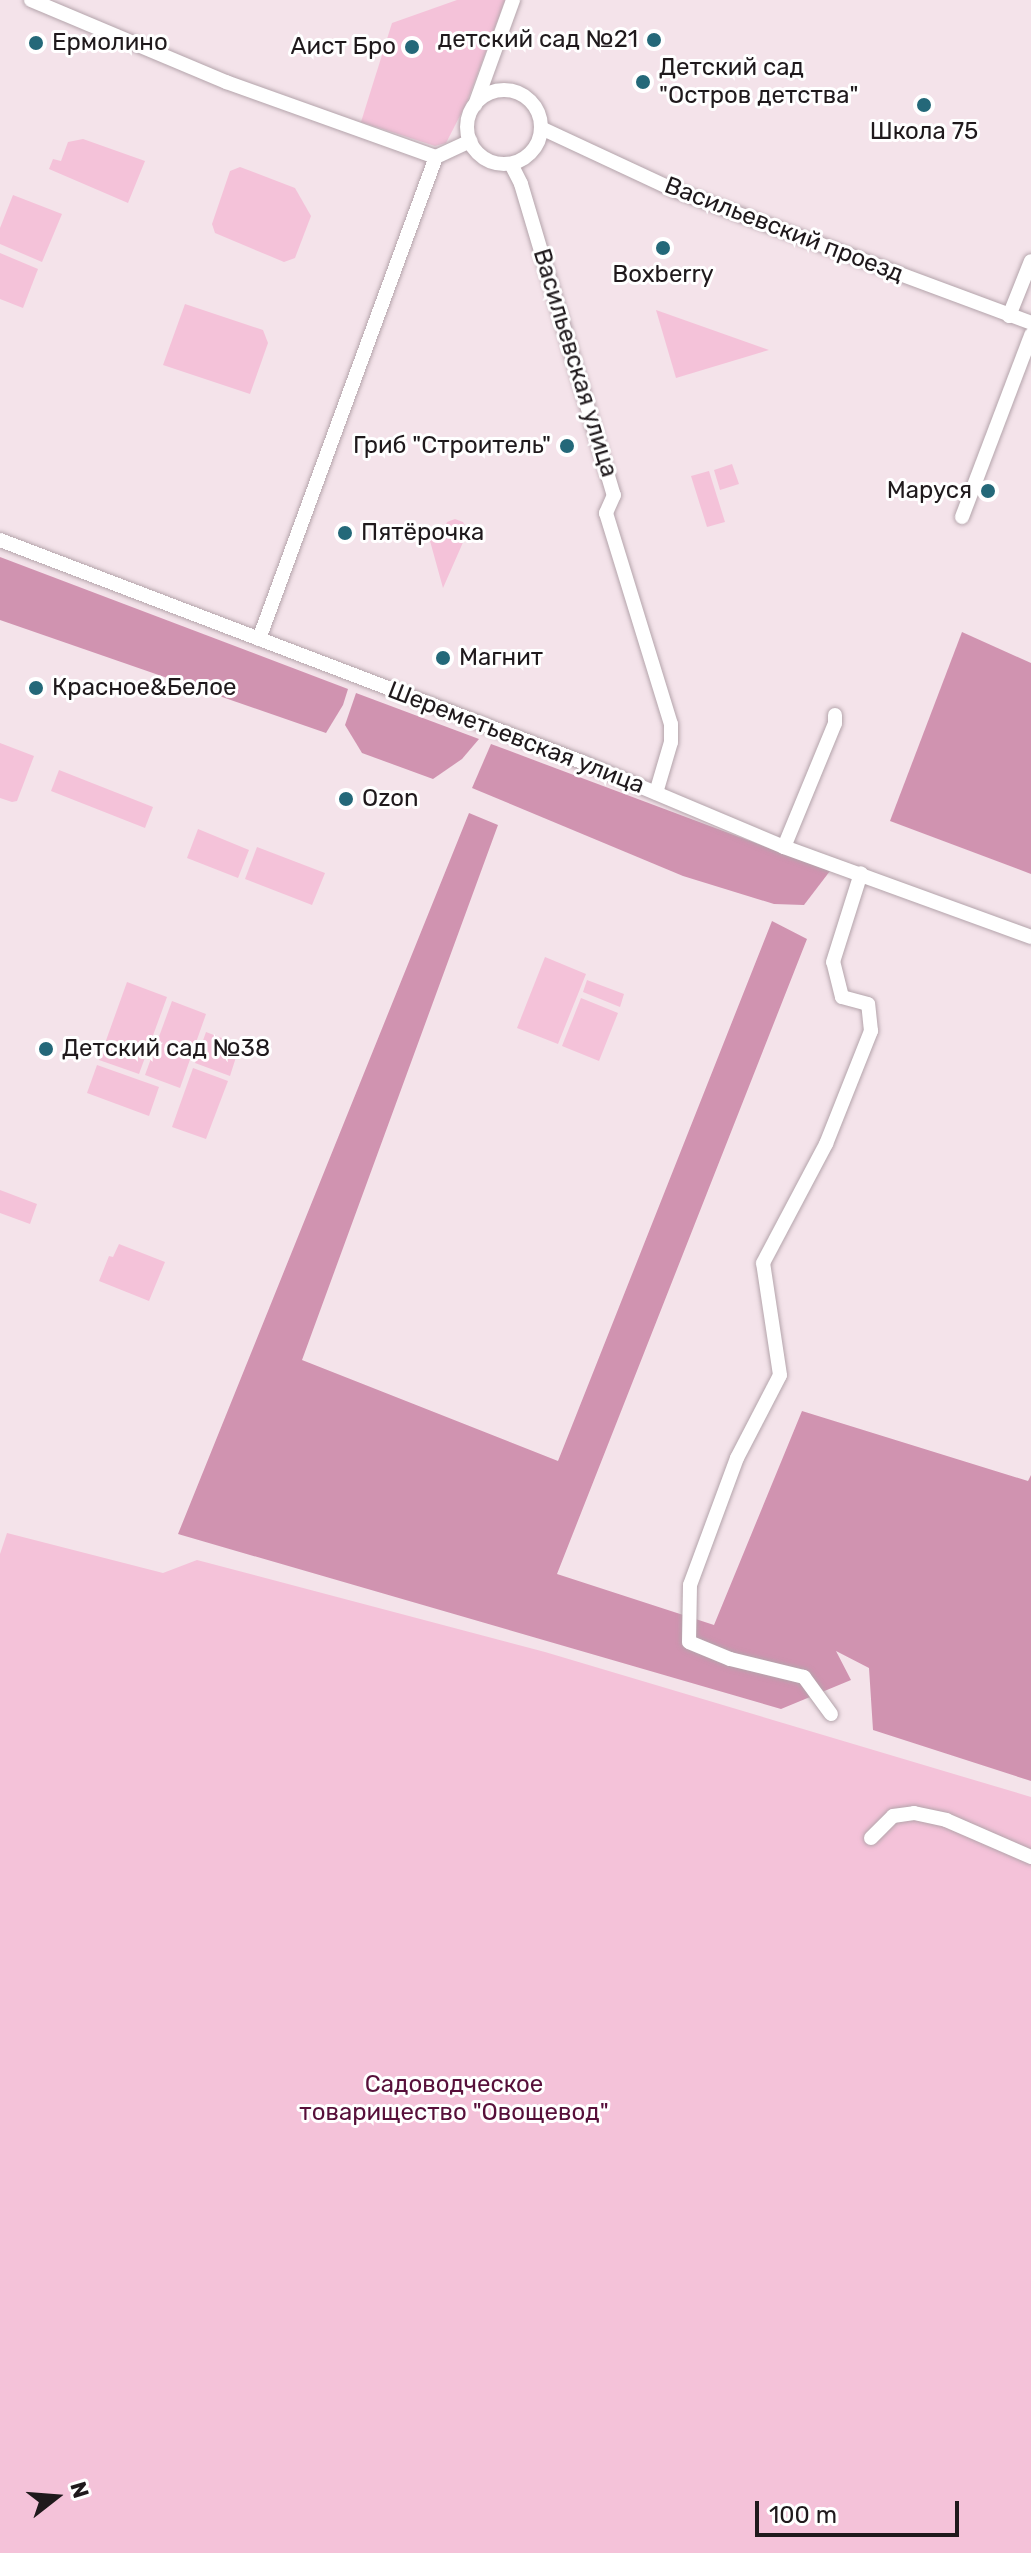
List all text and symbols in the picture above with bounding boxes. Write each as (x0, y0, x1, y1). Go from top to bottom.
place label: детский сад №21 (438, 26, 638, 54)
place label: Ермолино (52, 29, 168, 57)
marker: детский сад №21 (645, 31, 663, 49)
place label: Аист Бро (290, 33, 396, 61)
marker: Ермолино (27, 34, 45, 52)
marker: Аист Бро (403, 38, 421, 56)
place label: Детский сад "Остров детства" (659, 54, 859, 110)
marker: Детский сад "Остров детства" (634, 73, 652, 91)
marker: Школа 75 (915, 96, 933, 114)
place label: Школа 75 (870, 118, 978, 146)
street label: Васильевский проезд (660, 171, 908, 289)
marker: Boxberry (654, 239, 672, 257)
street label: Васильевская улица (527, 245, 623, 481)
place label: Boxberry (612, 261, 714, 289)
place label: Гриб "Строитель" (353, 432, 551, 460)
marker: Гриб "Строитель" (558, 437, 576, 455)
place label: Маруся (887, 477, 972, 505)
marker: Маруся (979, 482, 997, 500)
place label: Пятёрочка (361, 519, 484, 547)
marker: Пятёрочка (336, 524, 354, 542)
place label: Магнит (459, 644, 543, 672)
marker: Магнит (434, 649, 452, 667)
place label: Красное&Белое (52, 674, 236, 702)
street label: Шереметьевская улица (384, 676, 648, 800)
marker: Красное&Белое (27, 679, 45, 697)
place label: Ozon (362, 785, 419, 813)
marker: Ozon (337, 790, 355, 808)
place label: Детский сад №38 (62, 1035, 270, 1063)
marker: Детский сад №38 (37, 1040, 55, 1058)
park label: Садоводческое товарищество "Овощевод" (299, 2071, 609, 2127)
north arrow (16, 2457, 96, 2537)
text: N (64, 2478, 95, 2501)
scale bar (759, 2485, 963, 2535)
text: 100 m (769, 2501, 837, 2529)

